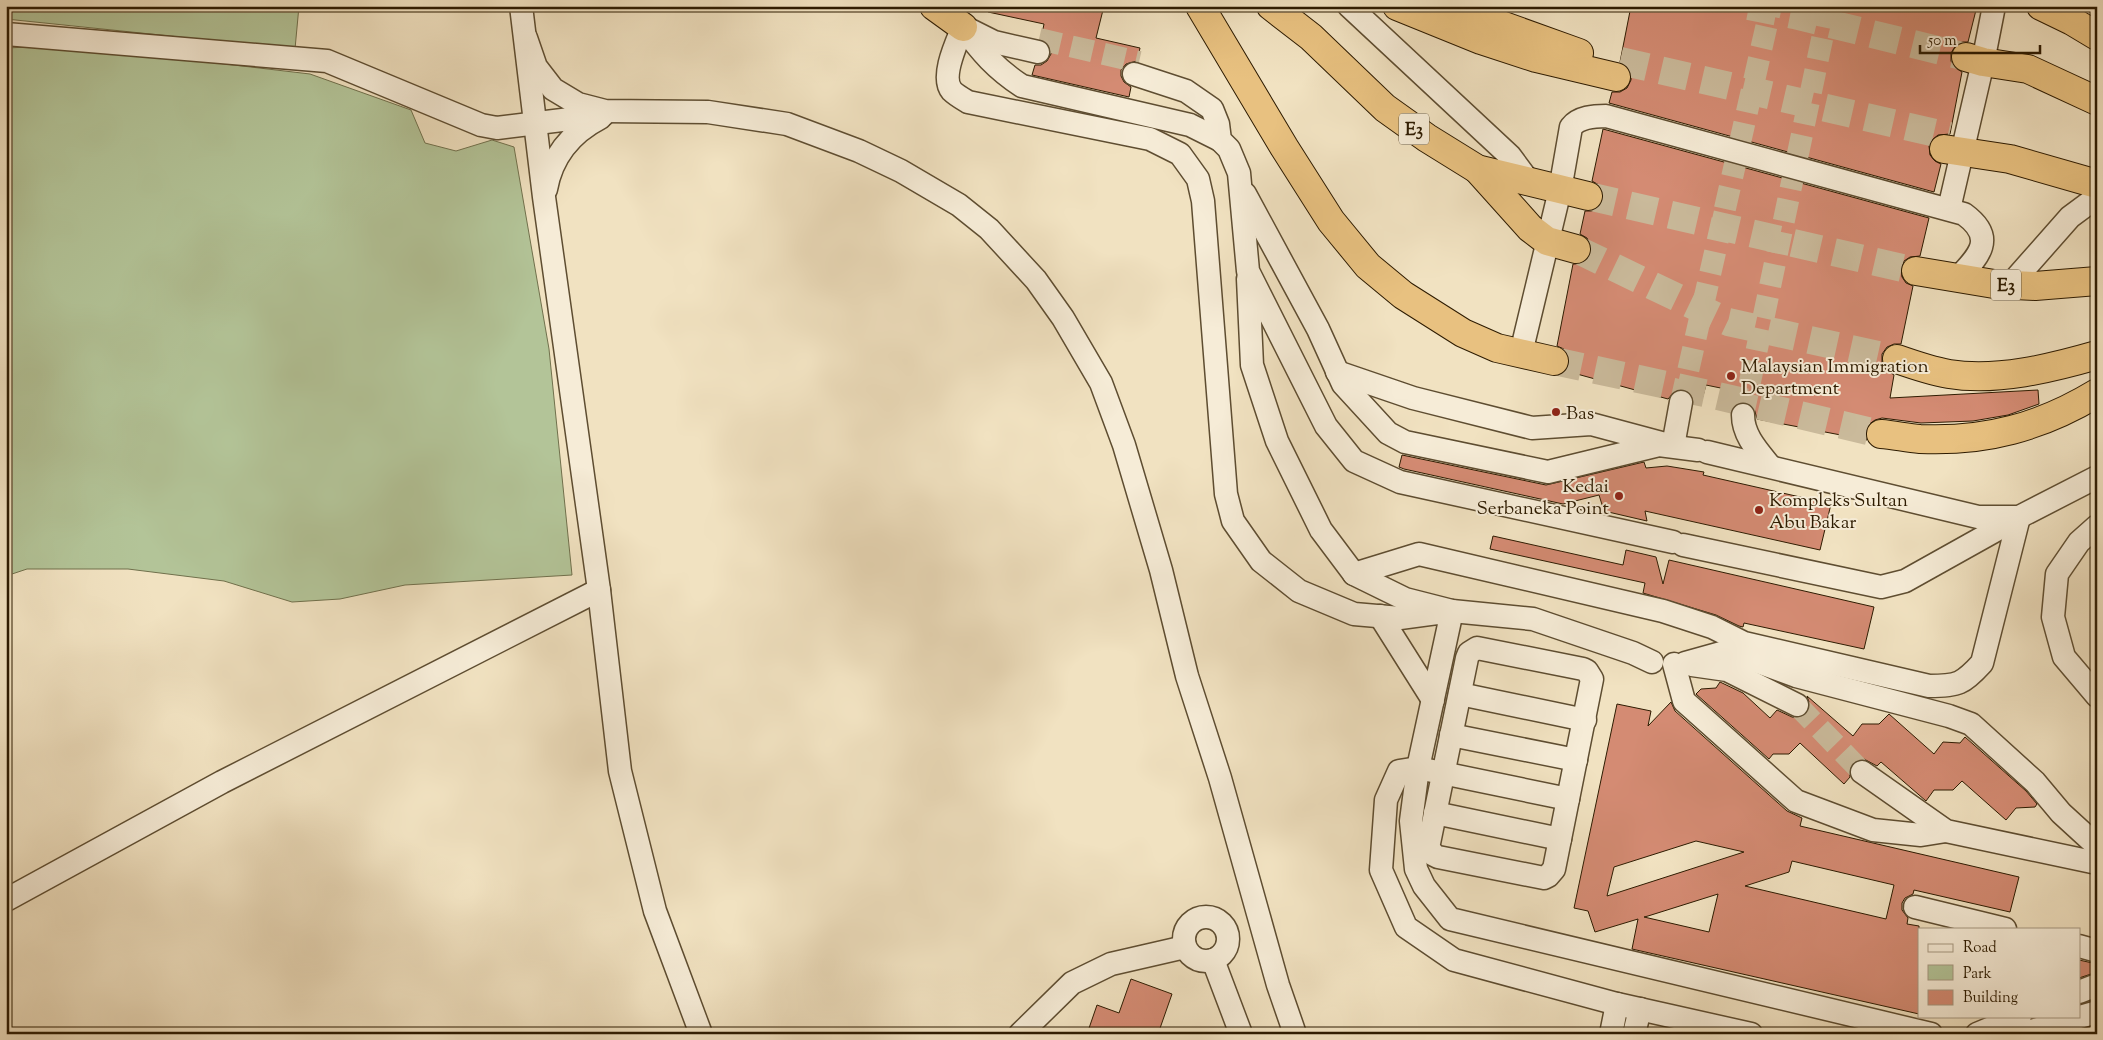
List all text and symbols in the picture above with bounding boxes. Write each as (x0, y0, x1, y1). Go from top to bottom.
scale bar (1920, 22, 2040, 54)
text: 50 m (1927, 31, 1957, 52)
road number: E3 (1399, 114, 1429, 144)
road number: E3 (1991, 270, 2021, 300)
place label: Malaysian Immigration Department (1741, 354, 1929, 403)
marker: Malaysian Immigration Department (1725, 370, 1737, 382)
place label: Bas (1566, 401, 1594, 428)
marker: Bas (1550, 406, 1562, 418)
place label: Kedai Serbaneka Point (1477, 474, 1609, 523)
place label: Kompleks Sultan Abu Bakar (1769, 488, 1908, 537)
marker: Kedai Serbaneka Point (1613, 490, 1625, 502)
marker: Kompleks Sultan Abu Bakar (1753, 504, 1765, 516)
legend (1918, 928, 2080, 1018)
text: Road (1963, 938, 1997, 959)
text: Park (1963, 964, 1992, 985)
text: Building (1963, 988, 2018, 1009)

